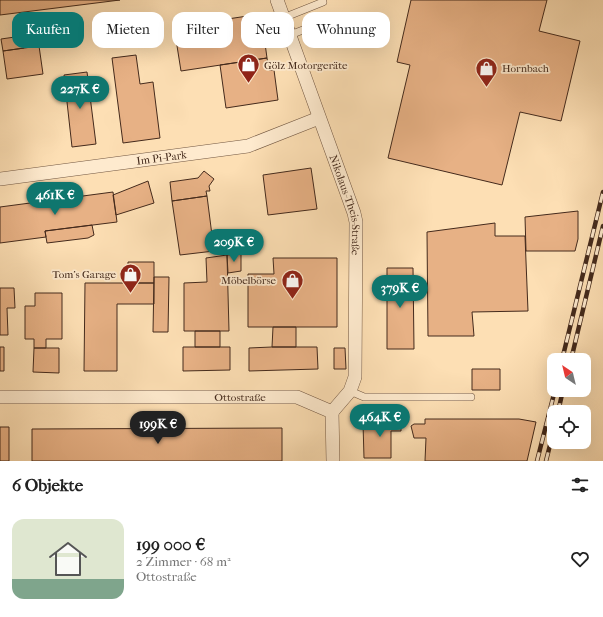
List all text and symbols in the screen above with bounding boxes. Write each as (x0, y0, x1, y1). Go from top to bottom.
chip: Kaufen (12, 12, 84, 48)
chip: Mieten (92, 12, 164, 48)
chip: Filter (172, 12, 233, 48)
chip: Neu (241, 12, 294, 48)
chip: Wohnung (302, 12, 390, 48)
shop icon: Gölz Motorgeräte (236, 52, 262, 85)
shop icon: Hornbach (473, 55, 499, 88)
place label: Gölz Motorgeräte (264, 59, 348, 72)
place label: Hornbach (502, 62, 550, 75)
pin: 227K € (47, 76, 113, 110)
text: 227K € (60, 81, 100, 96)
street label: Im Pi-Park (136, 148, 188, 168)
street label: Nikolaus-Theis-Straße (327, 153, 362, 256)
pin: 461K € (22, 182, 88, 216)
text: 461K € (35, 187, 75, 202)
pin: 209K € (201, 229, 267, 263)
text: 209K € (214, 234, 254, 249)
shop icon: Tom's Garage (118, 261, 144, 294)
shop icon: Möbelbörse (279, 267, 305, 300)
place label: Tom's Garage (52, 268, 117, 281)
place label: Möbelbörse (221, 274, 277, 287)
pin: 379K € (367, 275, 433, 309)
text: 379K € (381, 280, 419, 295)
north arrow (547, 353, 591, 397)
map controls (547, 353, 591, 449)
street label: Ottostraße (214, 391, 266, 404)
pin: 464K € (347, 404, 413, 438)
button: locate (547, 405, 591, 449)
text: 464K € (359, 409, 401, 424)
pin: 199K € (125, 411, 191, 445)
text: 199K € (139, 416, 177, 431)
icon: filters (569, 474, 591, 496)
text: 6 Objekte (12, 475, 83, 495)
text: 199 000 € (136, 534, 205, 554)
icon: home (44, 535, 92, 583)
icon: heart (569, 548, 591, 570)
text: 2 Zimmer · 68 m² (136, 554, 231, 569)
text: Ottostraße (136, 569, 197, 584)

